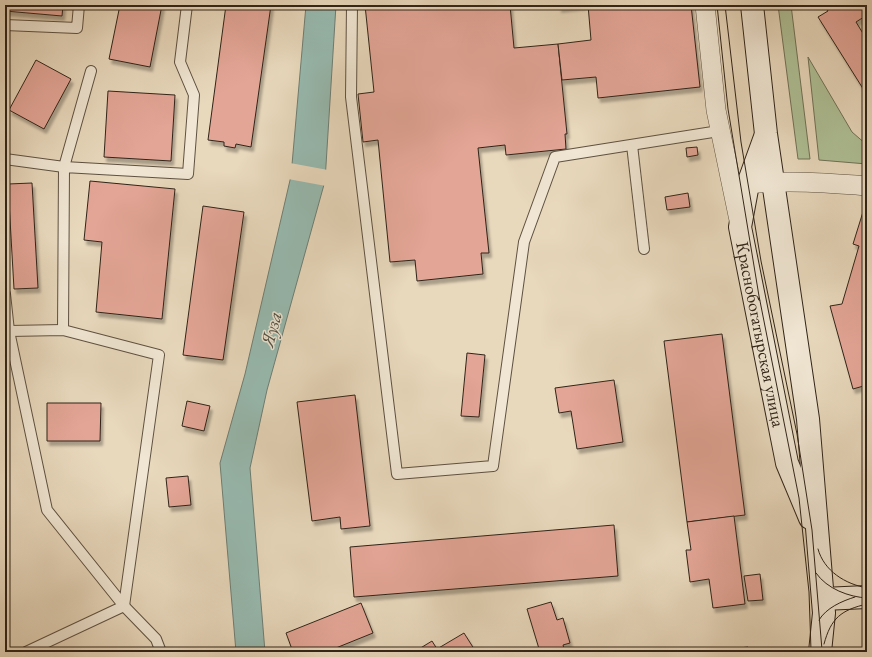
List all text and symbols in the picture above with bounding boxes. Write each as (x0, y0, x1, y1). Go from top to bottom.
street label: Краснобогатырская улица (732, 239, 791, 430)
water label: Яуза (254, 309, 288, 351)

